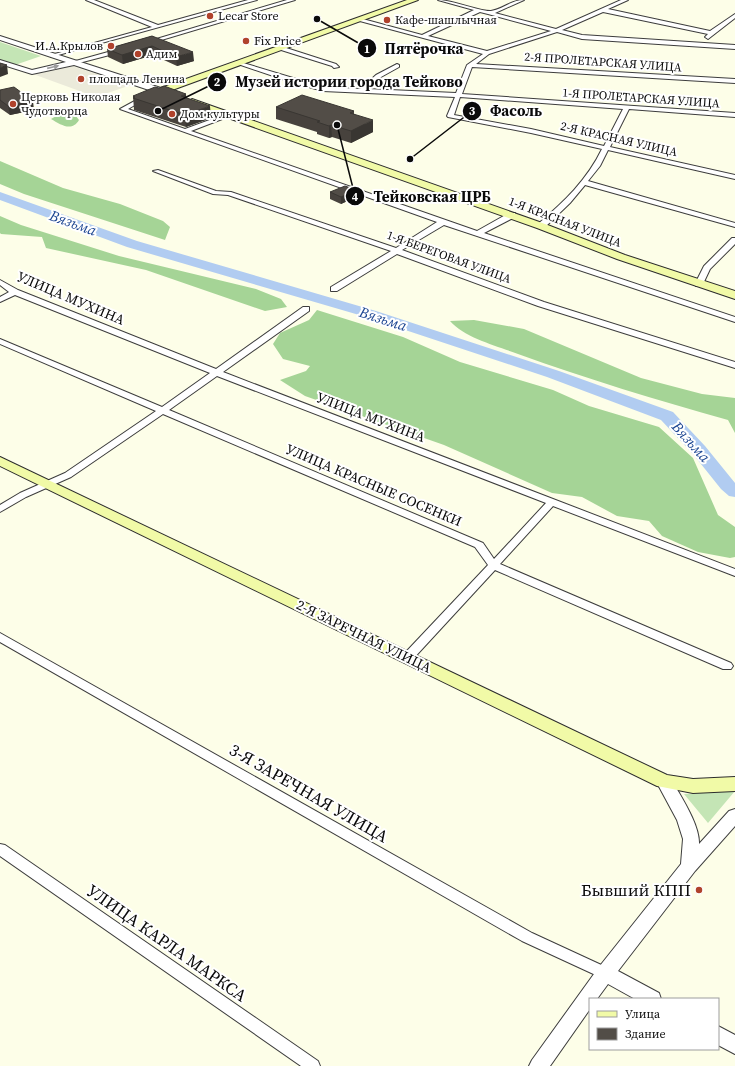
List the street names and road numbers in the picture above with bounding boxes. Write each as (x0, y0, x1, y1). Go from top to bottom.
street label: 2-Я ПРОЛЕТАРСКАЯ УЛИЦА (524, 49, 682, 75)
street label: 1-Я ПРОЛЕТАРСКАЯ УЛИЦА (562, 85, 720, 111)
street label: 2-Я КРАСНАЯ УЛИЦА (559, 118, 679, 160)
street label: 1-Я КРАСНАЯ УЛИЦА (506, 193, 624, 251)
street label: 1-Я БЕРЕГОВАЯ УЛИЦА (385, 227, 513, 287)
street label: УЛИЦА МУХИНА (14, 266, 129, 330)
street label: УЛИЦА МУХИНА (314, 387, 429, 447)
street label: УЛИЦА КРАСНЫЕ СОСЕНКИ (283, 439, 465, 531)
street label: 2-Я ЗАРЕЧНАЯ УЛИЦА (293, 595, 436, 678)
street label: 3-Я ЗАРЕЧНАЯ УЛИЦА (225, 738, 394, 849)
street label: УЛИЦА КАРЛА МАРКСА (82, 879, 252, 1008)

